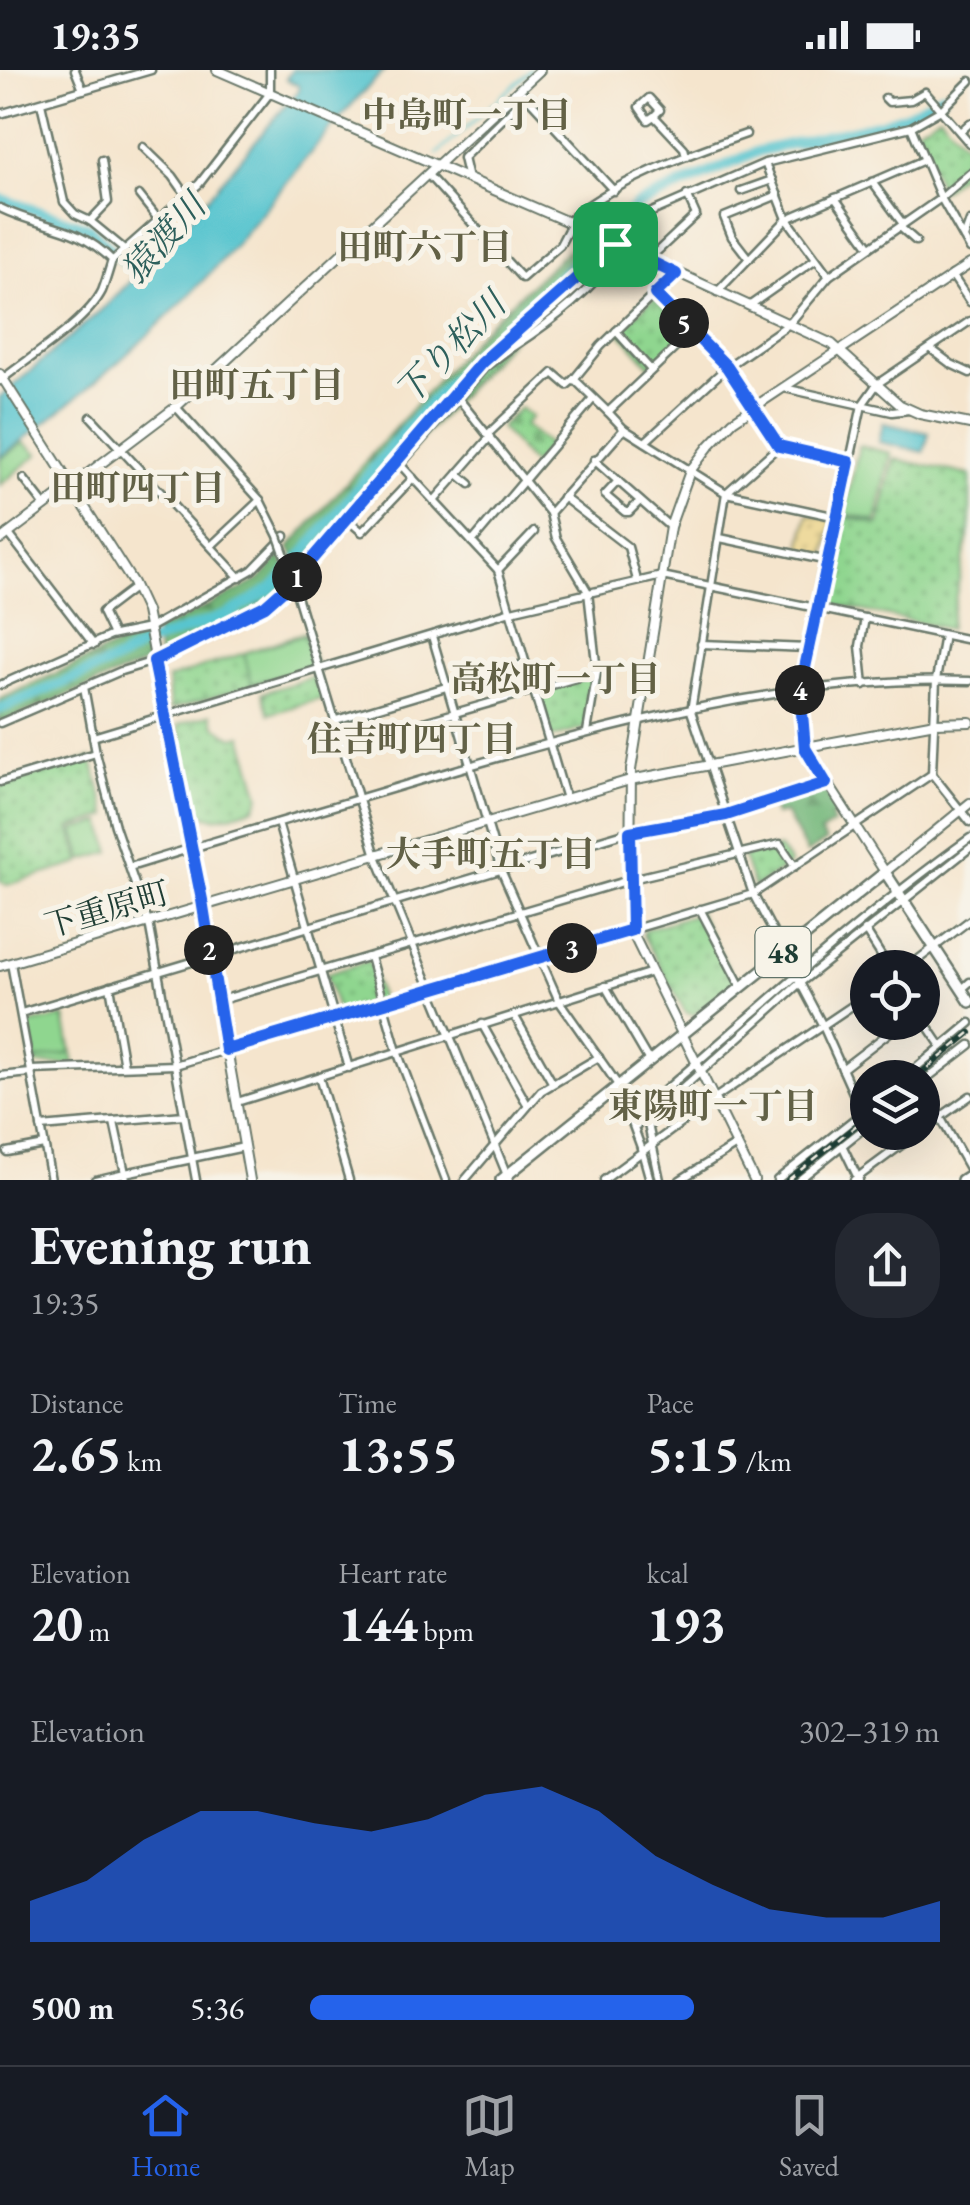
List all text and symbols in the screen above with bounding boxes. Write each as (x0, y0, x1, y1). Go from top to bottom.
text: 19:35 (50, 11, 141, 60)
district label: 中島町一丁目 (362, 92, 572, 137)
water label: 猿渡川 (111, 181, 218, 292)
pin (573, 202, 658, 287)
icon: arrive (588, 217, 643, 272)
district label: 田町六丁目 (337, 224, 513, 269)
water label: 下り松川 (385, 279, 518, 414)
pin: 5 (659, 298, 709, 348)
text: 5 (677, 305, 691, 341)
district label: 田町五丁目 (169, 362, 345, 407)
district label: 田町四丁目 (50, 465, 226, 510)
pin: 1 (272, 552, 322, 602)
text: 1 (290, 559, 304, 595)
district label: 高松町一丁目 (451, 656, 661, 701)
pin: 4 (775, 665, 825, 715)
text: 4 (793, 672, 807, 708)
district label: 住吉町四丁目 (307, 716, 517, 761)
district label: 大手町五丁目 (386, 831, 596, 876)
street label: 下重原町 (40, 871, 174, 947)
pin: 3 (547, 923, 597, 973)
pin: 2 (184, 925, 234, 975)
road number: 48 (756, 927, 810, 977)
text: 3 (565, 930, 579, 966)
text: 2 (202, 932, 216, 968)
map controls (850, 950, 940, 1150)
button: locate (850, 950, 940, 1040)
button: layers (850, 1060, 940, 1150)
district label: 東陽町一丁目 (608, 1083, 818, 1128)
text: Evening run (30, 1209, 312, 1280)
button: share (835, 1213, 940, 1318)
text: 19:35 (30, 1282, 99, 1324)
text: Distance (30, 1385, 124, 1421)
text: Time (338, 1385, 397, 1421)
text: Pace (647, 1385, 694, 1421)
text: 2.65 (30, 1421, 122, 1486)
text: 13:55 (338, 1421, 458, 1486)
text: 5:15 (647, 1421, 740, 1486)
text: km (122, 1443, 162, 1479)
text: /km (740, 1443, 792, 1479)
text: Elevation (30, 1555, 131, 1591)
text: Heart rate (338, 1555, 447, 1591)
text: kcal (647, 1555, 689, 1591)
text: 20 (30, 1591, 83, 1656)
text: 144 (338, 1591, 418, 1656)
text: 193 (647, 1591, 726, 1656)
text: m (83, 1613, 110, 1649)
text: bpm (418, 1613, 474, 1649)
text: Elevation (30, 1710, 145, 1752)
text: 302–319 m (799, 1710, 940, 1752)
text: 500 m (30, 1987, 114, 2029)
text: 5:36 (190, 1987, 244, 2029)
tab: Home (131, 2088, 200, 2184)
tab: Map (462, 2088, 517, 2184)
tab: Saved (779, 2088, 839, 2184)

